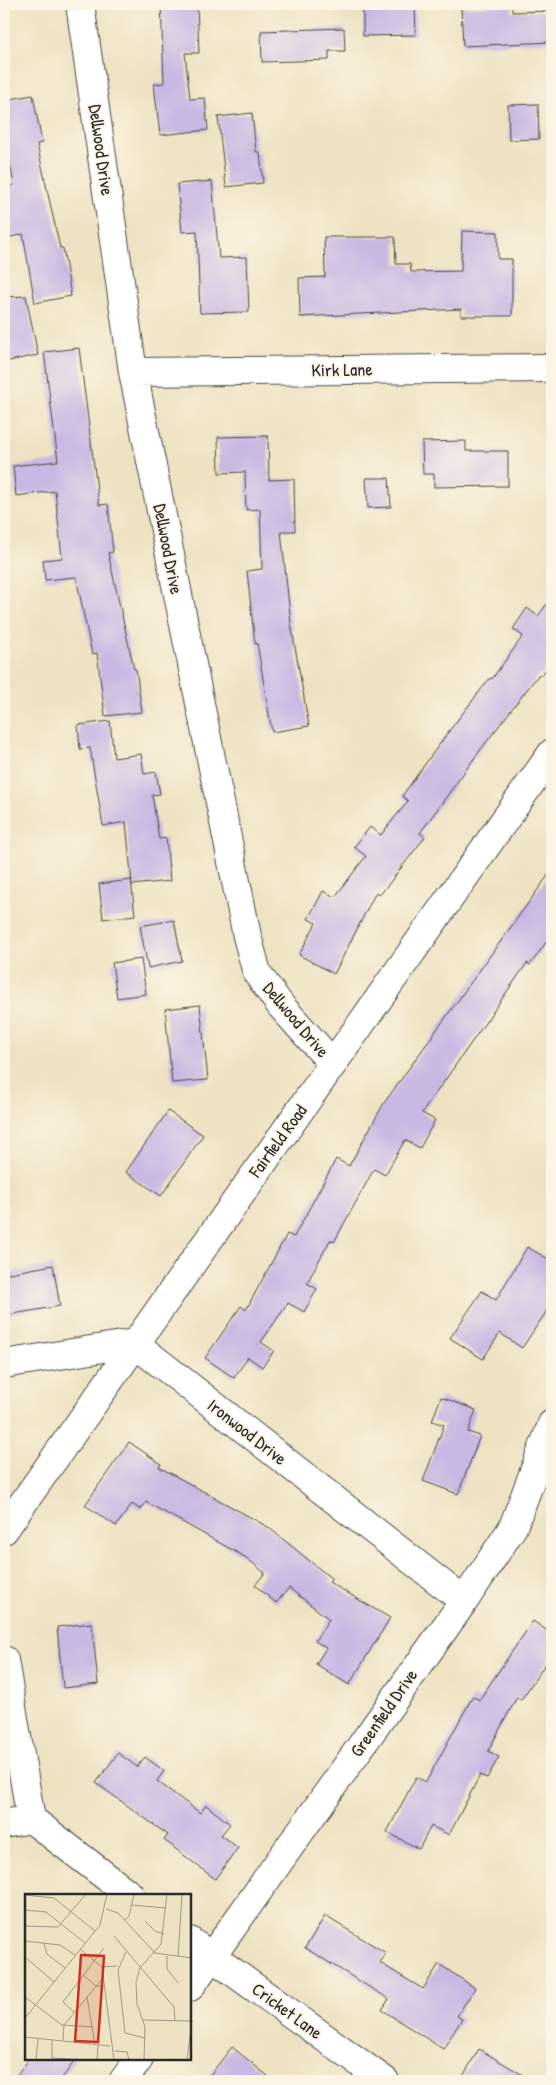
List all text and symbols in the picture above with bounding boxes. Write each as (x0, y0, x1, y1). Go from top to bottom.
street label: Dellwood Drive (83, 103, 120, 197)
street label: Kirk Lane (311, 356, 373, 383)
street label: Dellwood Drive (148, 502, 189, 596)
street label: Dellwood Drive (257, 977, 335, 1063)
street label: Fairfield Road (242, 1099, 313, 1183)
street label: Ironwood Drive (202, 1393, 292, 1471)
street label: Greenfield Drive (344, 1664, 423, 1762)
inset map (25, 1894, 191, 2060)
street label: Cricket Lane (247, 1976, 328, 2045)

